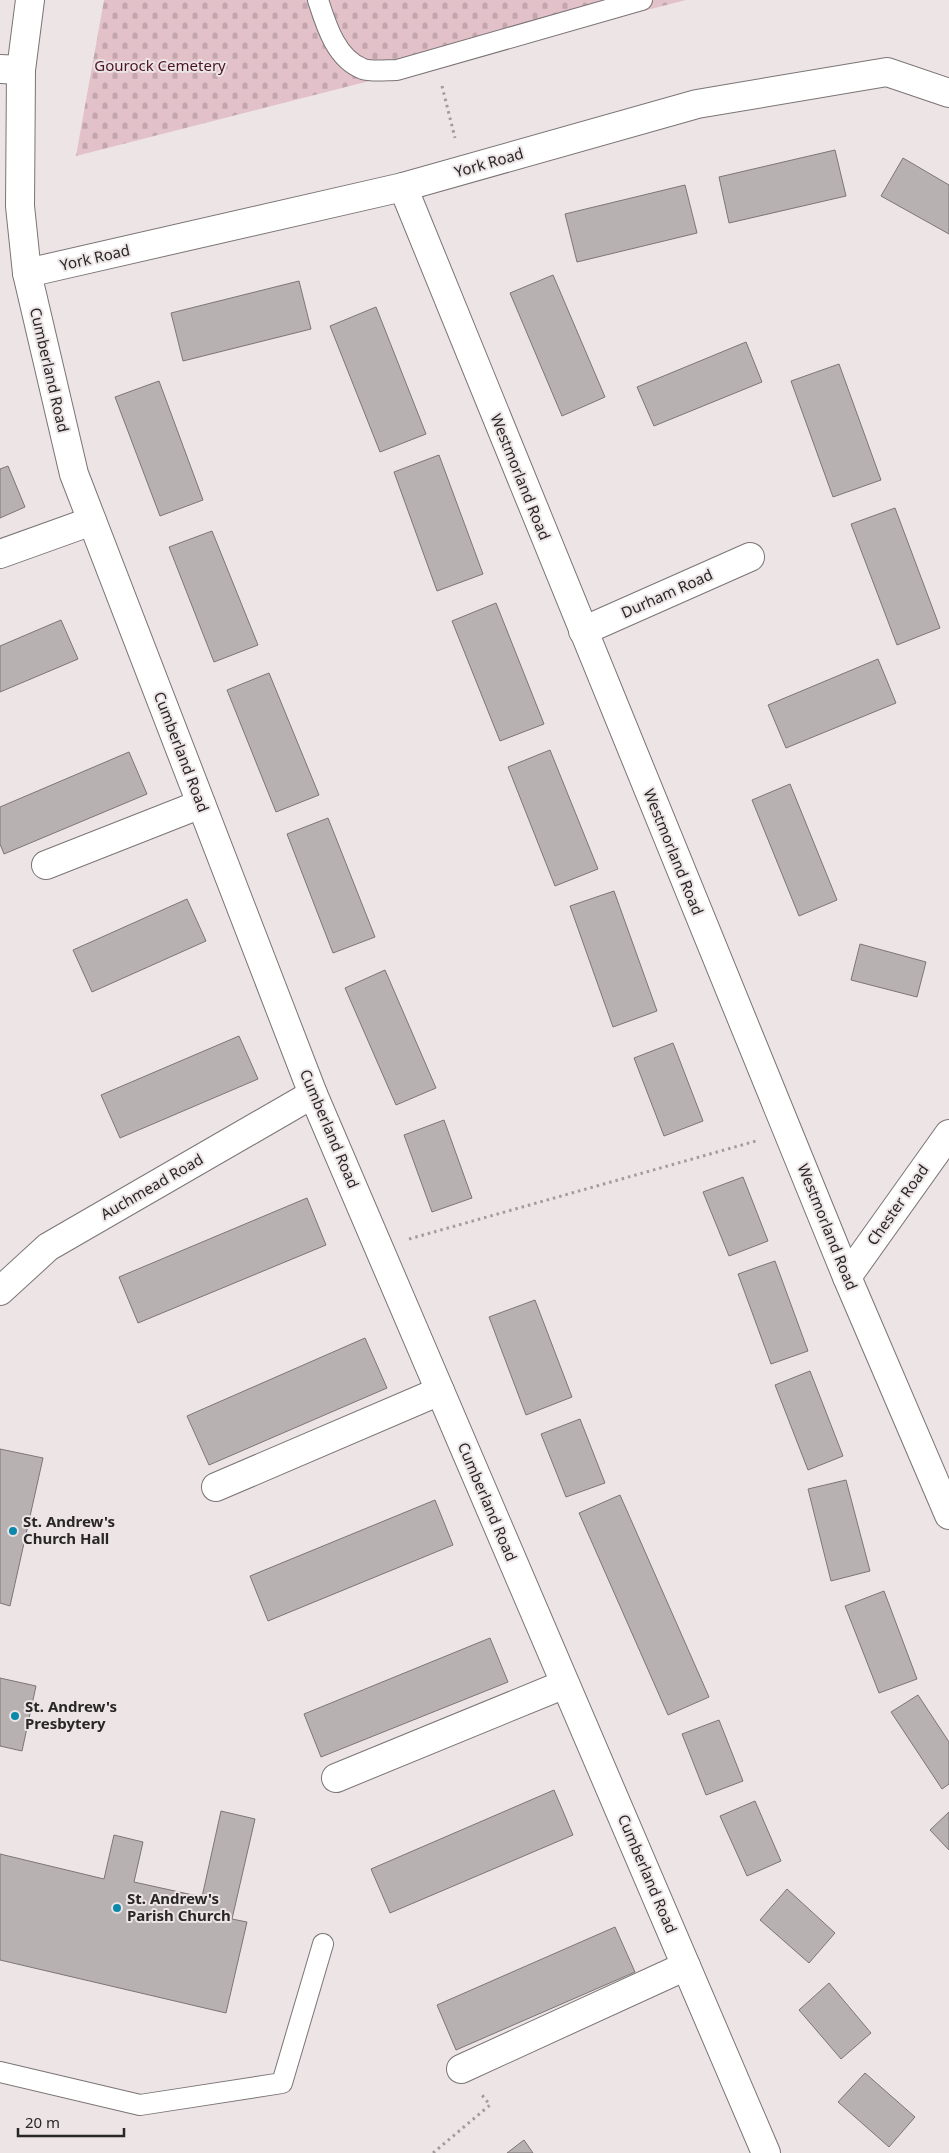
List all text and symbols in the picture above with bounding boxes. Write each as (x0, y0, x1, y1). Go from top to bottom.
park label: Gourock Cemetery (94, 55, 226, 75)
street label: York Road (452, 143, 526, 181)
street label: York Road (58, 239, 132, 275)
street label: Cumberland Road (26, 305, 74, 434)
street label: Westmorland Road (486, 410, 555, 543)
street label: Durham Road (618, 564, 715, 622)
street label: Cumberland Road (150, 689, 214, 815)
street label: Westmorland Road (639, 785, 708, 918)
street label: Cumberland Road (296, 1066, 364, 1191)
street label: Auchmead Road (97, 1149, 206, 1224)
street label: Westmorland Road (793, 1160, 862, 1293)
street label: Chester Road (862, 1160, 932, 1249)
street label: Cumberland Road (454, 1439, 522, 1564)
place label: St. Andrew's Church Hall (23, 1511, 115, 1548)
marker: St. Andrew's Church Hall (7, 1525, 19, 1537)
place label: St. Andrew's Presbytery (25, 1696, 117, 1733)
marker: St. Andrew's Presbytery (9, 1710, 21, 1722)
street label: Cumberland Road (614, 1811, 682, 1936)
place label: St. Andrew's Parish Church (127, 1888, 231, 1925)
marker: St. Andrew's Parish Church (111, 1902, 123, 1914)
scale bar (18, 2106, 124, 2138)
text: 20 m (25, 2112, 60, 2132)

